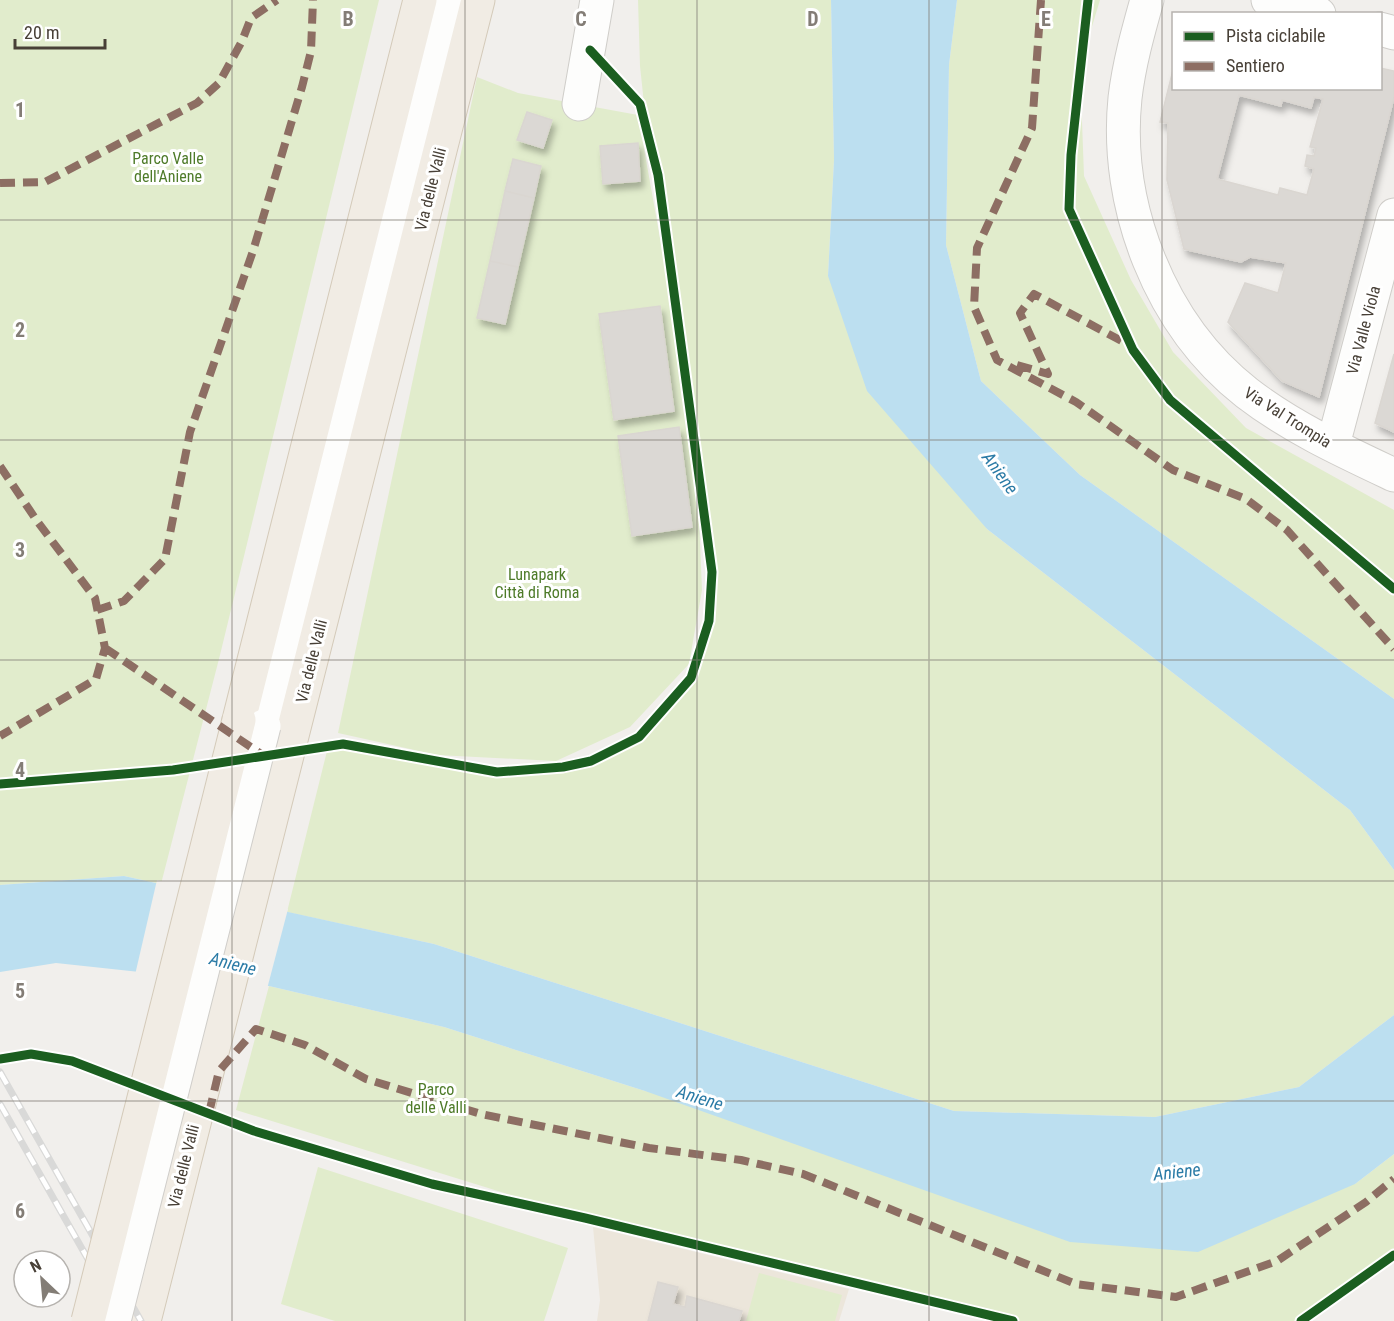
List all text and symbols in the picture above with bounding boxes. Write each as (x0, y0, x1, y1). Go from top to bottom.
text: B (342, 7, 354, 31)
text: C (575, 7, 587, 31)
text: D (807, 7, 819, 31)
text: E (1041, 7, 1051, 31)
scale bar (15, 12, 105, 50)
legend (1172, 12, 1382, 90)
text: 20 m (24, 22, 59, 43)
text: Pista ciclabile (1226, 25, 1325, 46)
text: Sentiero (1226, 55, 1285, 76)
text: 1 (15, 98, 25, 122)
street label: Via delle Valli (411, 145, 450, 233)
park label: Parco Valle dell'Aniene (132, 149, 204, 186)
street label: Via Valle Viola (1343, 284, 1384, 376)
text: 2 (15, 318, 25, 342)
street label: Via Val Trompia (1241, 383, 1335, 452)
water label: Aniene (977, 447, 1023, 498)
text: 3 (15, 538, 25, 562)
park label: Lunapark Città di Roma (494, 565, 580, 602)
street label: Via delle Valli (292, 617, 331, 705)
text: 4 (15, 758, 25, 782)
water label: Aniene (207, 947, 259, 979)
text: 5 (15, 979, 25, 1003)
park label: Parco delle Valli (405, 1080, 467, 1117)
water label: Aniene (673, 1080, 726, 1114)
street label: Via delle Valli (164, 1122, 203, 1210)
water label: Aniene (1151, 1159, 1202, 1185)
text: 6 (15, 1199, 25, 1223)
north arrow (12, 1249, 72, 1309)
text: N (27, 1255, 44, 1277)

